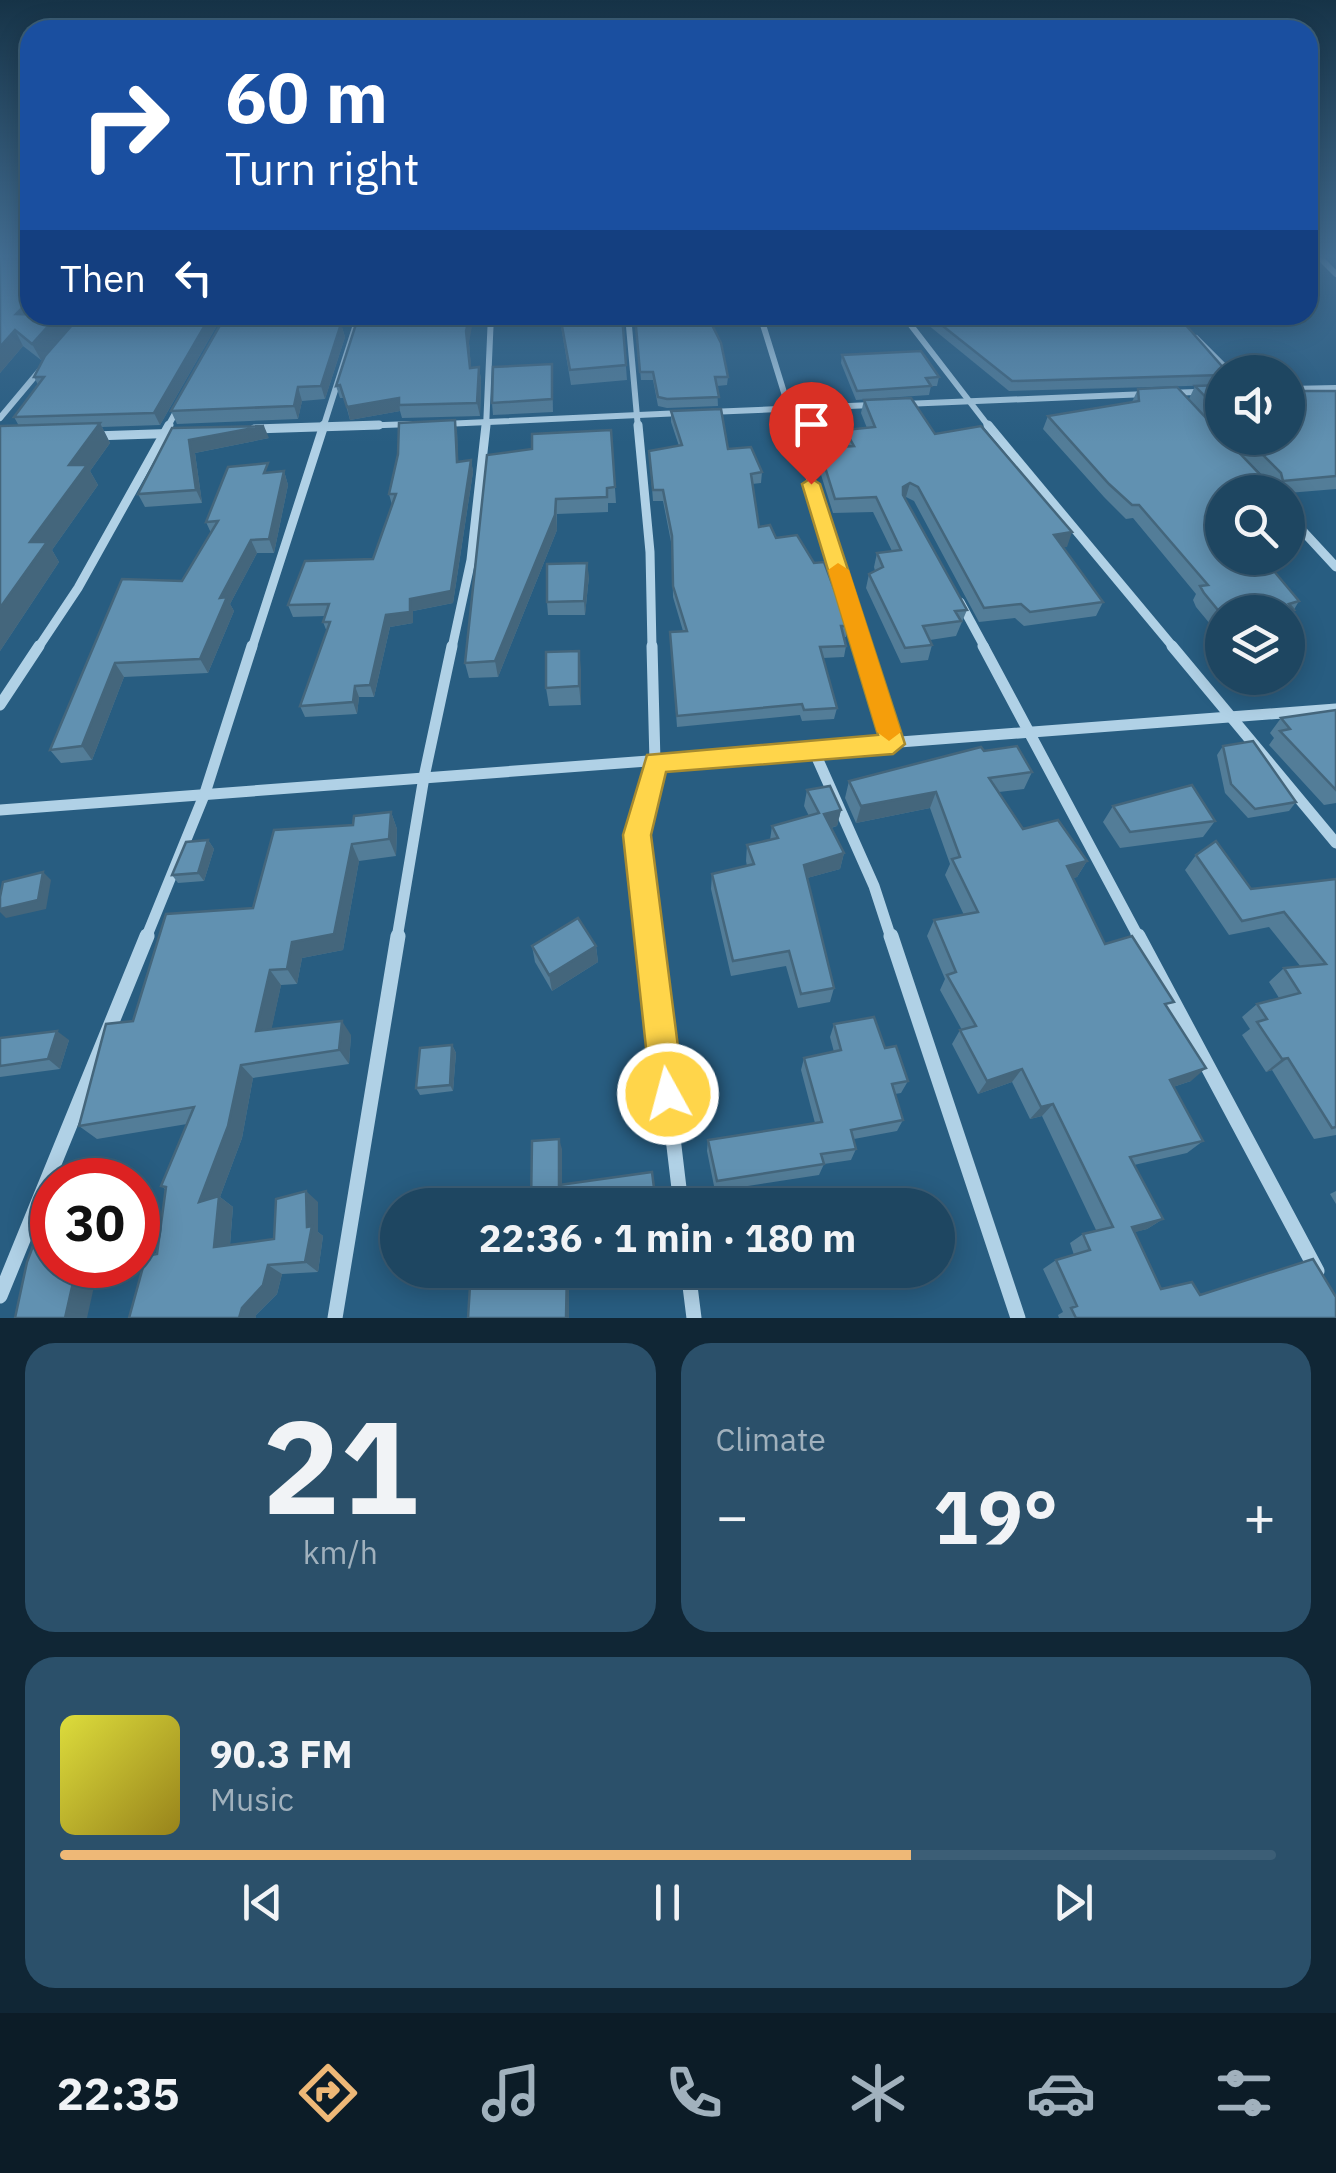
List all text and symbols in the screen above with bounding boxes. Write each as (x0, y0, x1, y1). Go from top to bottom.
text: 60 m (225, 51, 388, 142)
icon: right (60, 60, 190, 190)
text: Turn right (225, 139, 420, 197)
icon: left (166, 250, 221, 305)
text: Then (60, 253, 146, 302)
map controls (1205, 355, 1305, 695)
button: sound (1205, 355, 1305, 455)
pin (769, 382, 854, 485)
icon: arrive (784, 397, 839, 452)
button: search (1205, 475, 1305, 575)
button: layers (1205, 595, 1305, 695)
position arrow (616, 1042, 720, 1146)
speed limit sign: 30 (30, 1158, 160, 1288)
text: 22:36 · 1 min · 180 m (479, 1213, 856, 1262)
text: 21 (262, 1381, 418, 1550)
text: Climate (716, 1418, 826, 1460)
text: 19° (933, 1467, 1058, 1565)
text: − (716, 1480, 749, 1551)
text: + (1243, 1480, 1276, 1551)
text: km/h (303, 1531, 378, 1573)
text: 90.3 FM (210, 1729, 353, 1778)
text: Music (210, 1778, 294, 1820)
icon: previous (235, 1875, 290, 1930)
icon: pause (640, 1875, 695, 1930)
icon: next (1046, 1875, 1101, 1930)
icon: directions (293, 2058, 363, 2128)
icon: music (476, 2058, 546, 2128)
icon: phone (659, 2058, 729, 2128)
icon: climate (843, 2058, 913, 2128)
icon: car (1026, 2058, 1096, 2128)
icon: filters (1209, 2058, 1279, 2128)
text: 22:35 (57, 2064, 180, 2122)

